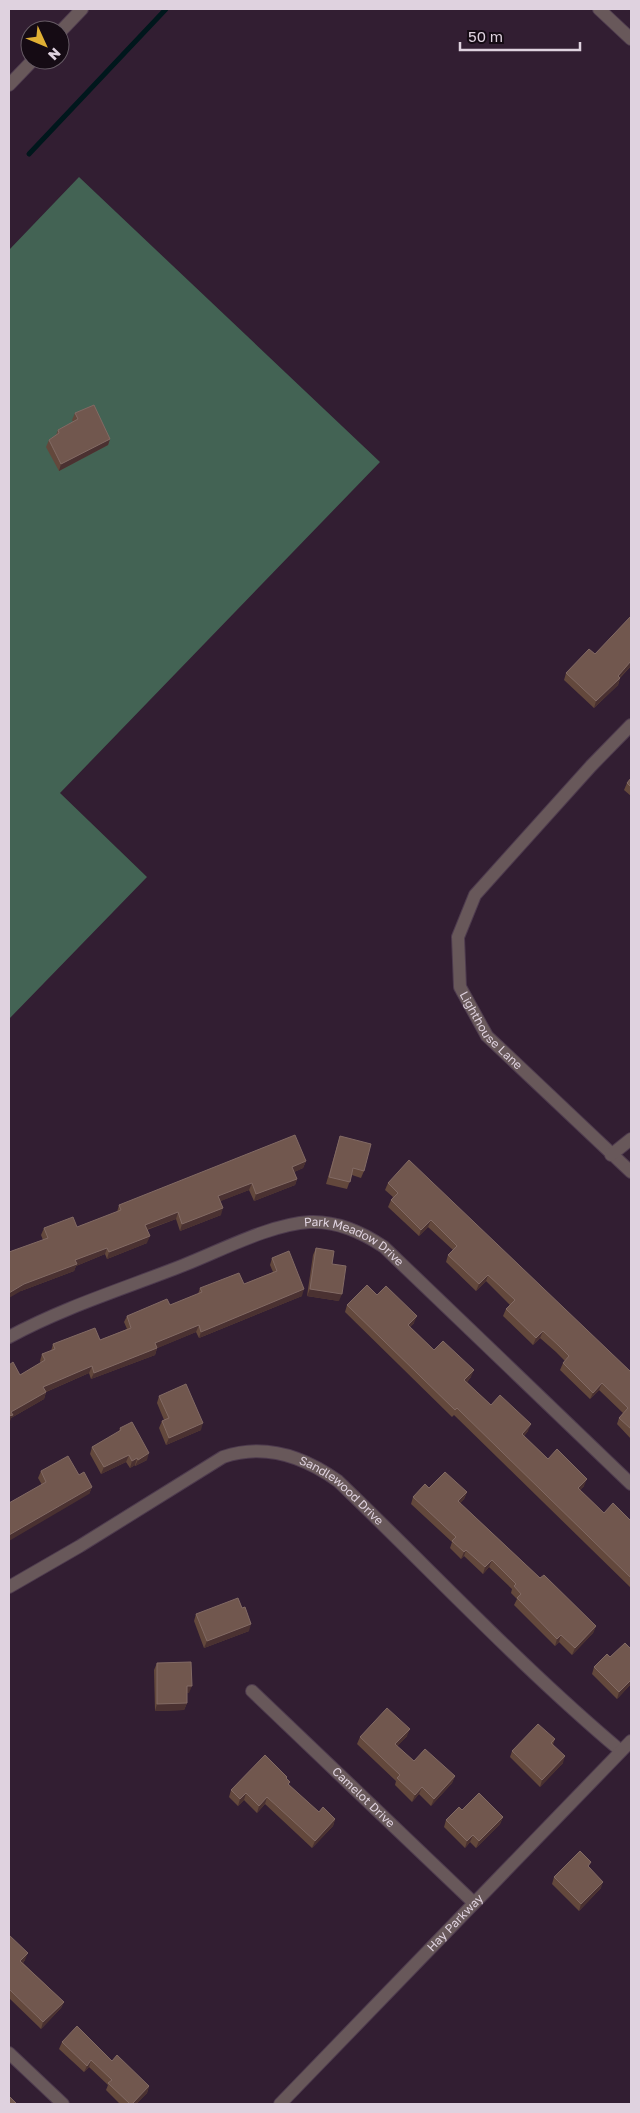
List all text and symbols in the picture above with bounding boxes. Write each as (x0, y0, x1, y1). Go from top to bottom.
north arrow (20, 20, 70, 70)
scale bar (460, 20, 580, 52)
text: 50 m (468, 27, 503, 45)
text: N (45, 45, 65, 64)
street label: Lighthouse Lane (457, 988, 526, 1073)
street label: Park Meadow Drive (303, 1214, 407, 1269)
street label: Sandlewood Drive (297, 1452, 387, 1528)
street label: Camelot Drive (329, 1764, 398, 1830)
street label: Hay Parkway (424, 1890, 486, 1954)

